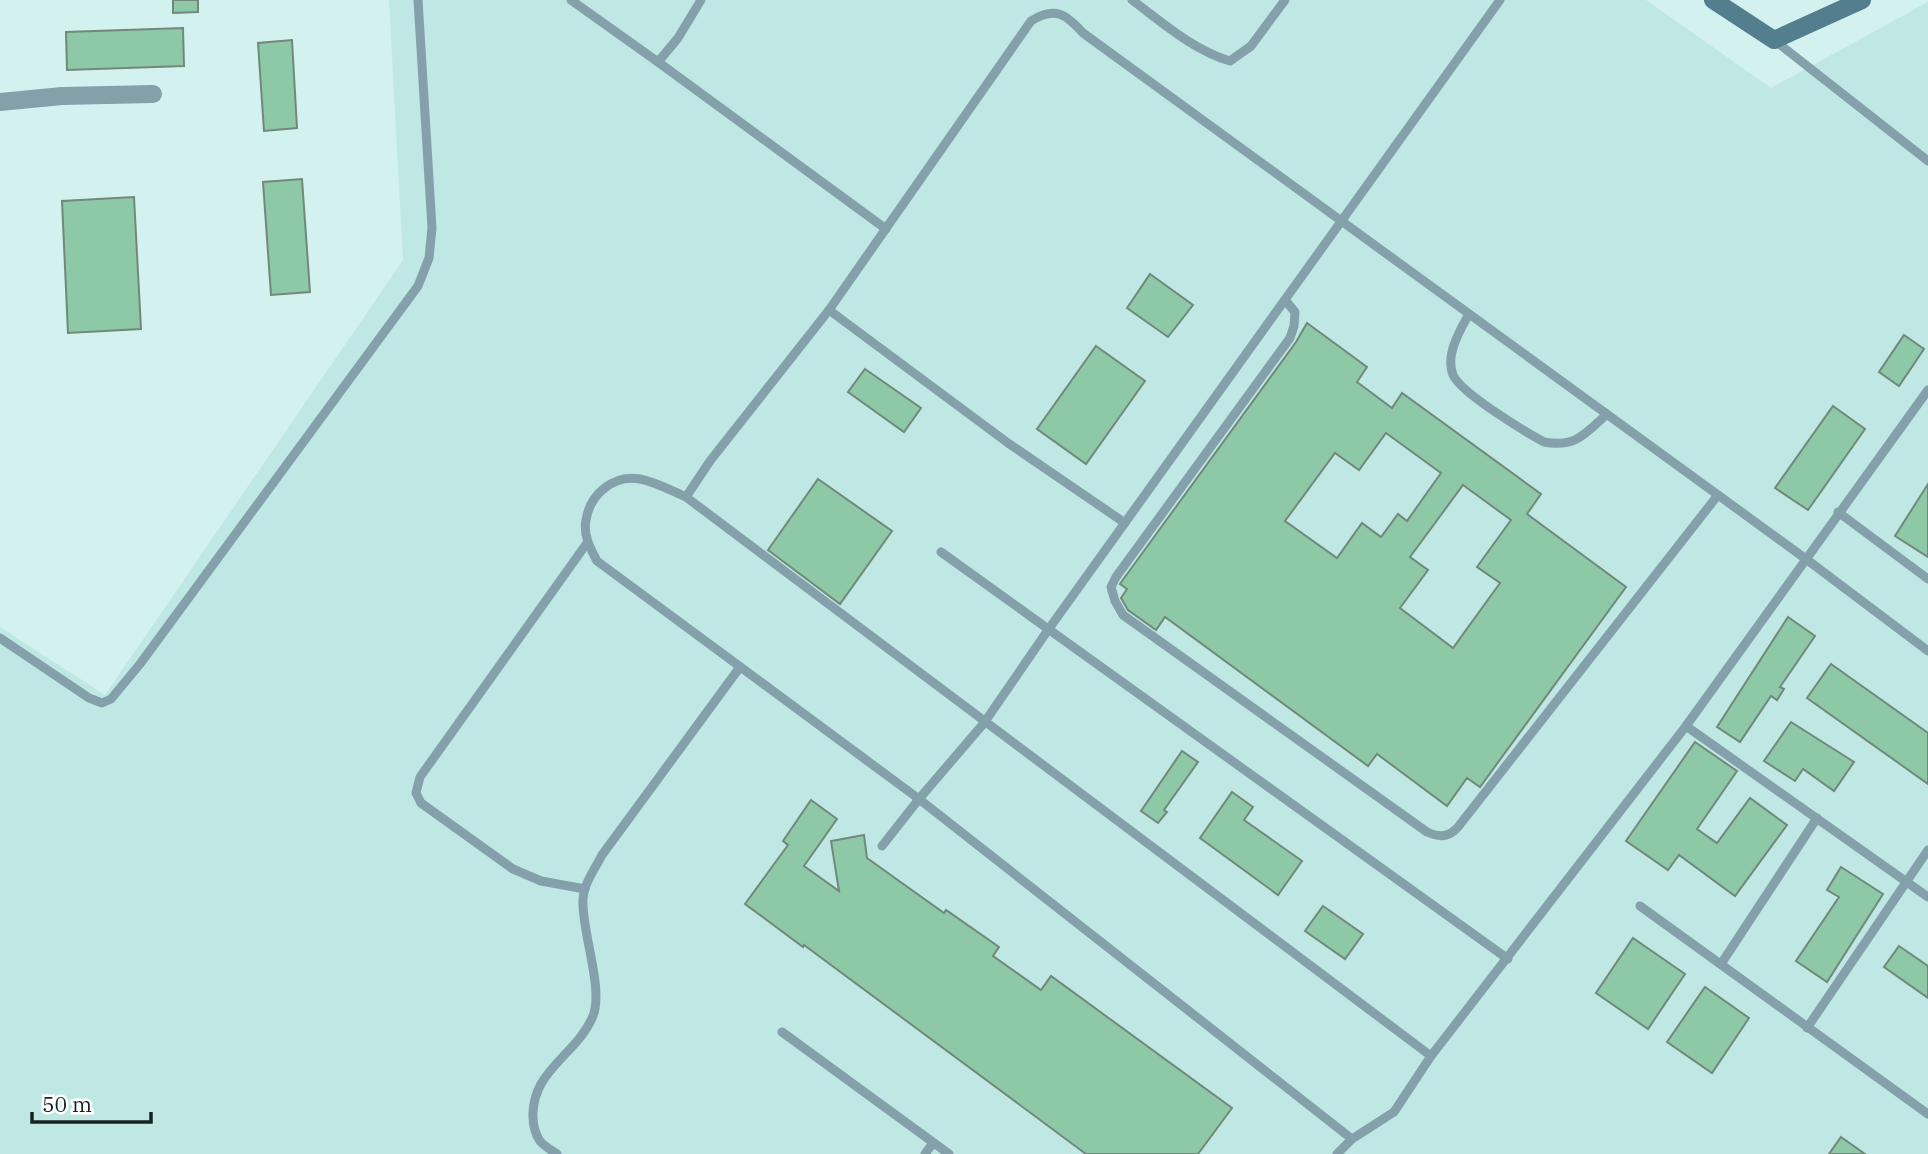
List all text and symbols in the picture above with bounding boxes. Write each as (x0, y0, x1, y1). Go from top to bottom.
scale bar (32, 1080, 150, 1124)
text: 50 m (42, 1090, 92, 1118)

